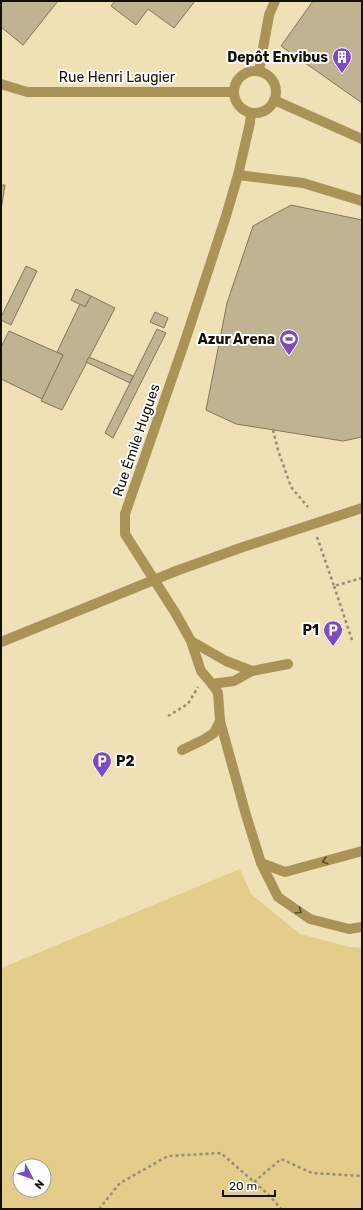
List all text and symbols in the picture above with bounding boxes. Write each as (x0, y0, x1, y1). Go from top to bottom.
building icon: Depôt Envibus (331, 46, 353, 74)
place label: Depôt Envibus (227, 49, 328, 66)
street label: Rue Henri Laugier (59, 69, 176, 86)
sports icon: Azur Arena (278, 328, 300, 356)
place label: Azur Arena (198, 331, 275, 348)
street label: Rue Émile Hugues (108, 381, 164, 499)
parking icon: P1 (322, 619, 344, 647)
place label: P1 (303, 622, 319, 639)
parking icon: P2 (91, 750, 113, 778)
place label: P2 (116, 753, 135, 770)
one-way arrow (321, 856, 328, 865)
one-way arrow (294, 906, 301, 913)
north arrow (12, 1158, 52, 1198)
scale bar (223, 1172, 275, 1198)
text: N (32, 1177, 47, 1192)
text: 20 m (229, 1179, 257, 1193)

